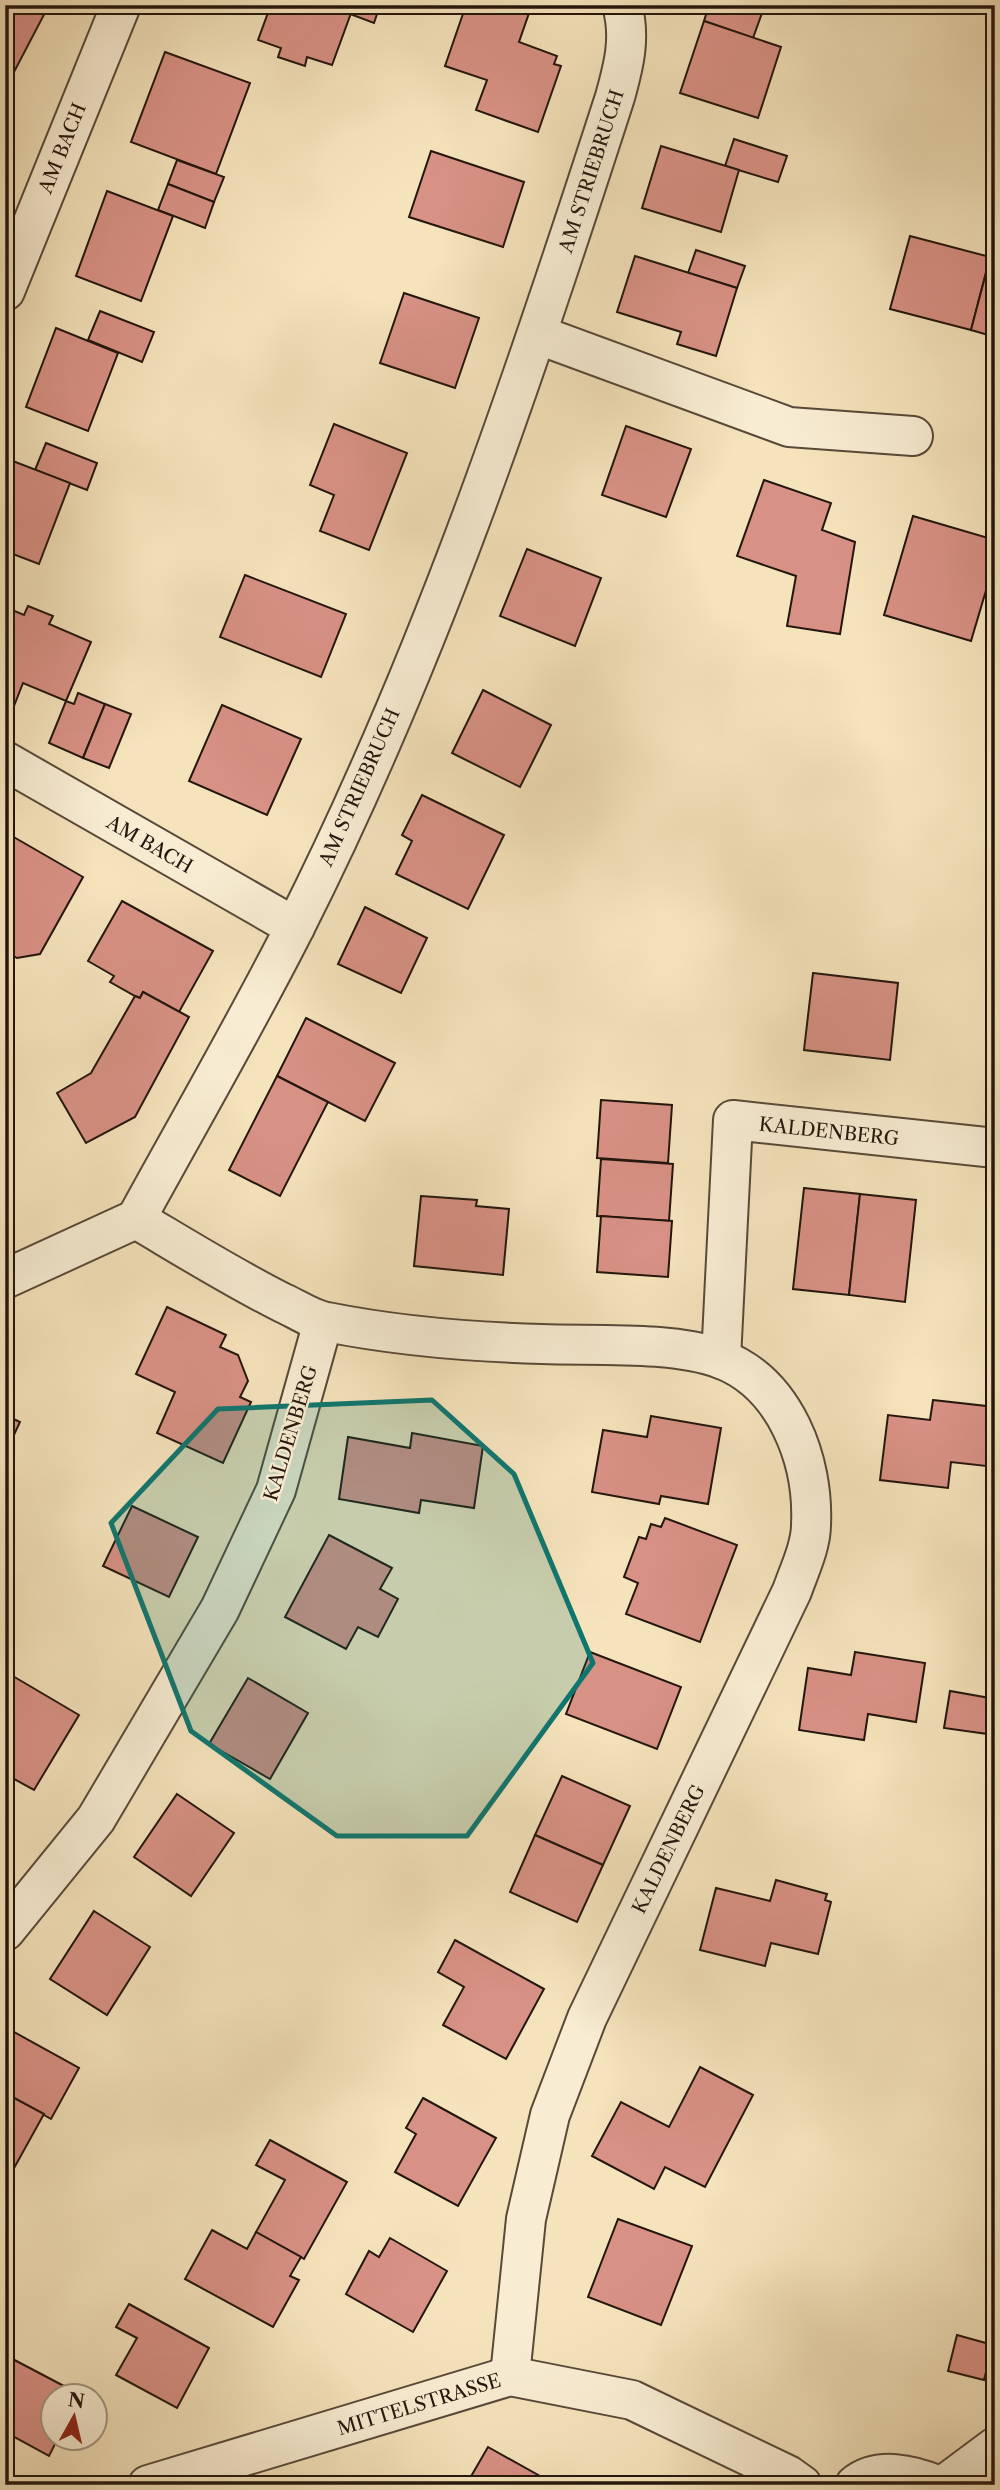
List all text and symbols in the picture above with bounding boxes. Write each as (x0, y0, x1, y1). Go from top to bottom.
street label: AM STRIEBRUCH (554, 87, 629, 257)
street label: AM BACH (34, 100, 91, 198)
street label: AM STRIEBRUCH (314, 705, 405, 871)
street label: AM BACH (102, 810, 197, 878)
street label: KALDENBERG (758, 1113, 900, 1150)
street label: KALDENBERG (259, 1363, 322, 1504)
street label: KALDENBERG (627, 1781, 710, 1917)
street label: MITTELSTRASSE (335, 2369, 504, 2440)
north arrow (38, 2382, 108, 2452)
text: N (67, 2388, 86, 2413)

